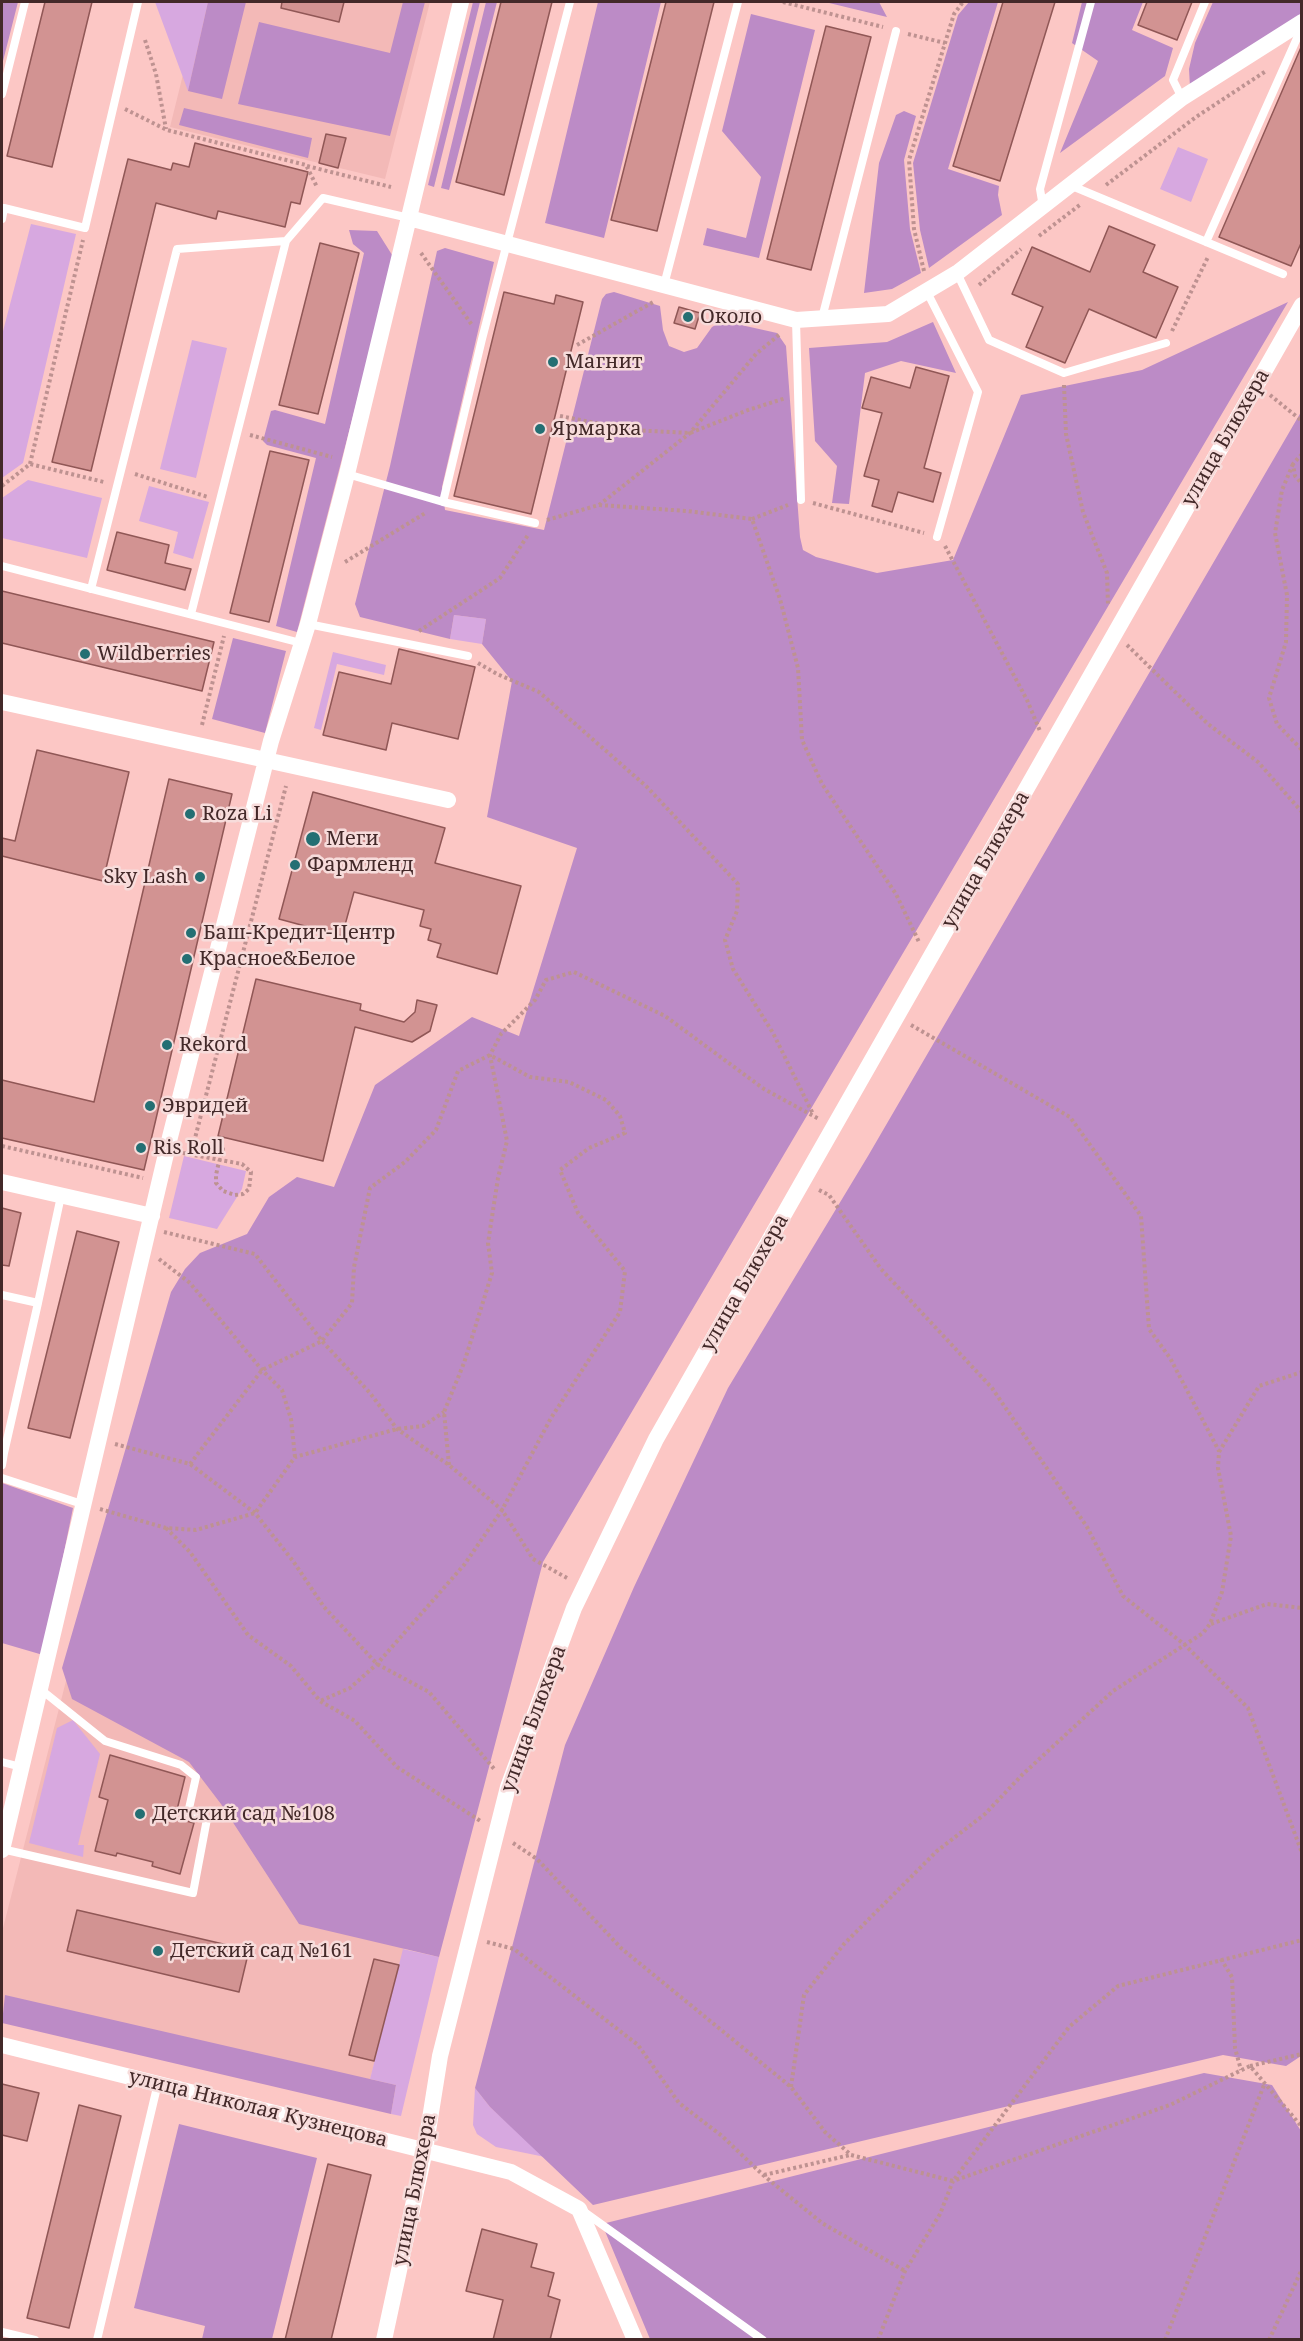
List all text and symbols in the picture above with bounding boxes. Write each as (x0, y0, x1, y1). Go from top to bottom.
place label: Около (700, 305, 762, 329)
marker: Около (681, 310, 695, 324)
place label: Магнит (565, 350, 642, 374)
marker: Магнит (546, 355, 560, 369)
street label: улица Блюхера (1177, 365, 1275, 511)
place label: Ярмарка (552, 417, 642, 441)
marker: Ярмарка (533, 422, 547, 436)
place label: Wildberries (97, 642, 211, 666)
marker: Wildberries (78, 647, 92, 661)
street label: улица Блюхера (937, 787, 1035, 933)
place label: Roza Li (202, 802, 272, 826)
marker: Roza Li (183, 807, 197, 821)
place label: Меги (326, 827, 379, 851)
marker: Меги (304, 830, 322, 848)
place label: Фармленд (307, 853, 413, 877)
marker: Фармленд (288, 858, 302, 872)
place label: Sky Lash (103, 865, 188, 889)
marker: Sky Lash (193, 870, 207, 884)
place label: Баш-Кредит-Центр (203, 921, 395, 945)
marker: Баш-Кредит-Центр (184, 926, 198, 940)
place label: Красное&Белое (199, 947, 355, 971)
marker: Красное&Белое (180, 952, 194, 966)
place label: Rekord (179, 1033, 247, 1057)
marker: Rekord (160, 1038, 174, 1052)
place label: Эвридей (162, 1094, 248, 1118)
marker: Эвридей (143, 1099, 157, 1113)
place label: Ris Roll (153, 1136, 224, 1160)
marker: Ris Roll (134, 1141, 148, 1155)
street label: улица Блюхера (696, 1210, 794, 1356)
street label: улица Блюхера (496, 1642, 572, 1796)
place label: Детский сад №108 (152, 1802, 335, 1826)
marker: Детский сад №108 (133, 1807, 147, 1821)
place label: Детский сад №161 (170, 1939, 353, 1963)
marker: Детский сад №161 (151, 1944, 165, 1958)
street label: улица Николая Кузнецова (126, 2065, 390, 2153)
street label: улица Блюхера (388, 2112, 442, 2268)

